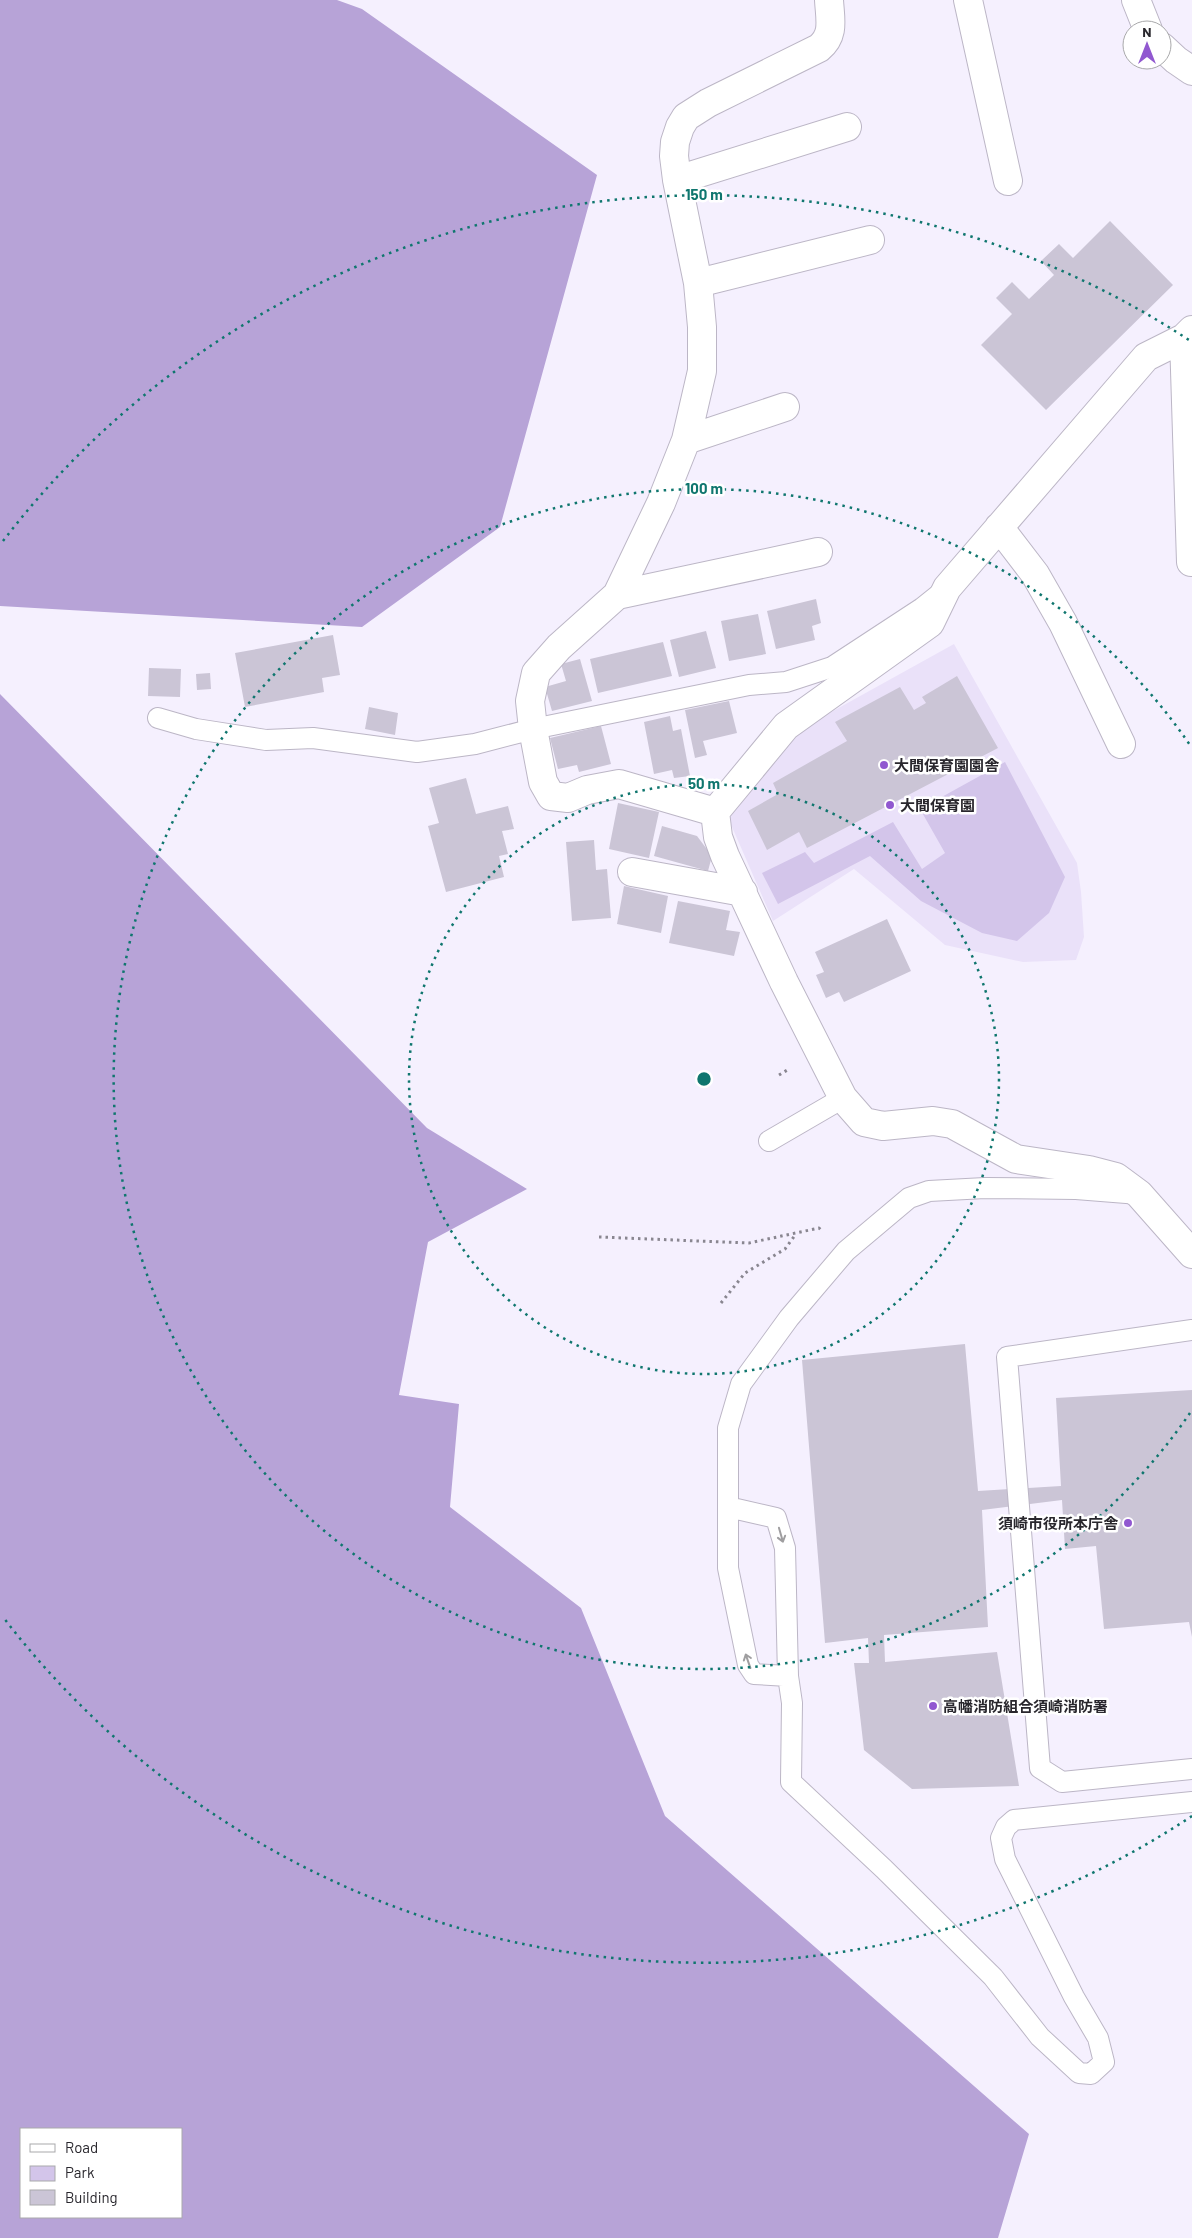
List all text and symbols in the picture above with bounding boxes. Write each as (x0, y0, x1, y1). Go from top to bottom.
north arrow (1122, 20, 1172, 70)
text: N (1142, 23, 1152, 40)
text: 150 m (685, 185, 723, 203)
text: 100 m (685, 479, 723, 497)
place label: 大間保育園園舎 (894, 756, 1000, 774)
marker: 大間保育園園舎 (878, 759, 890, 771)
text: 50 m (688, 774, 720, 792)
place label: 大間保育園 (900, 796, 975, 814)
marker: 大間保育園 (884, 799, 896, 811)
centre of rings (695, 1070, 713, 1088)
place label: 須崎市役所本庁舎 (998, 1514, 1119, 1532)
marker: 須崎市役所本庁舎 (1122, 1517, 1134, 1529)
one-way arrow (776, 1526, 786, 1542)
one-way arrow (743, 1654, 752, 1669)
place label: 高幡消防組合須崎消防署 (943, 1697, 1108, 1715)
marker: 高幡消防組合須崎消防署 (927, 1700, 939, 1712)
legend (20, 2128, 182, 2218)
text: Road (65, 2138, 98, 2156)
text: Park (65, 2163, 95, 2181)
text: Building (65, 2188, 118, 2206)

